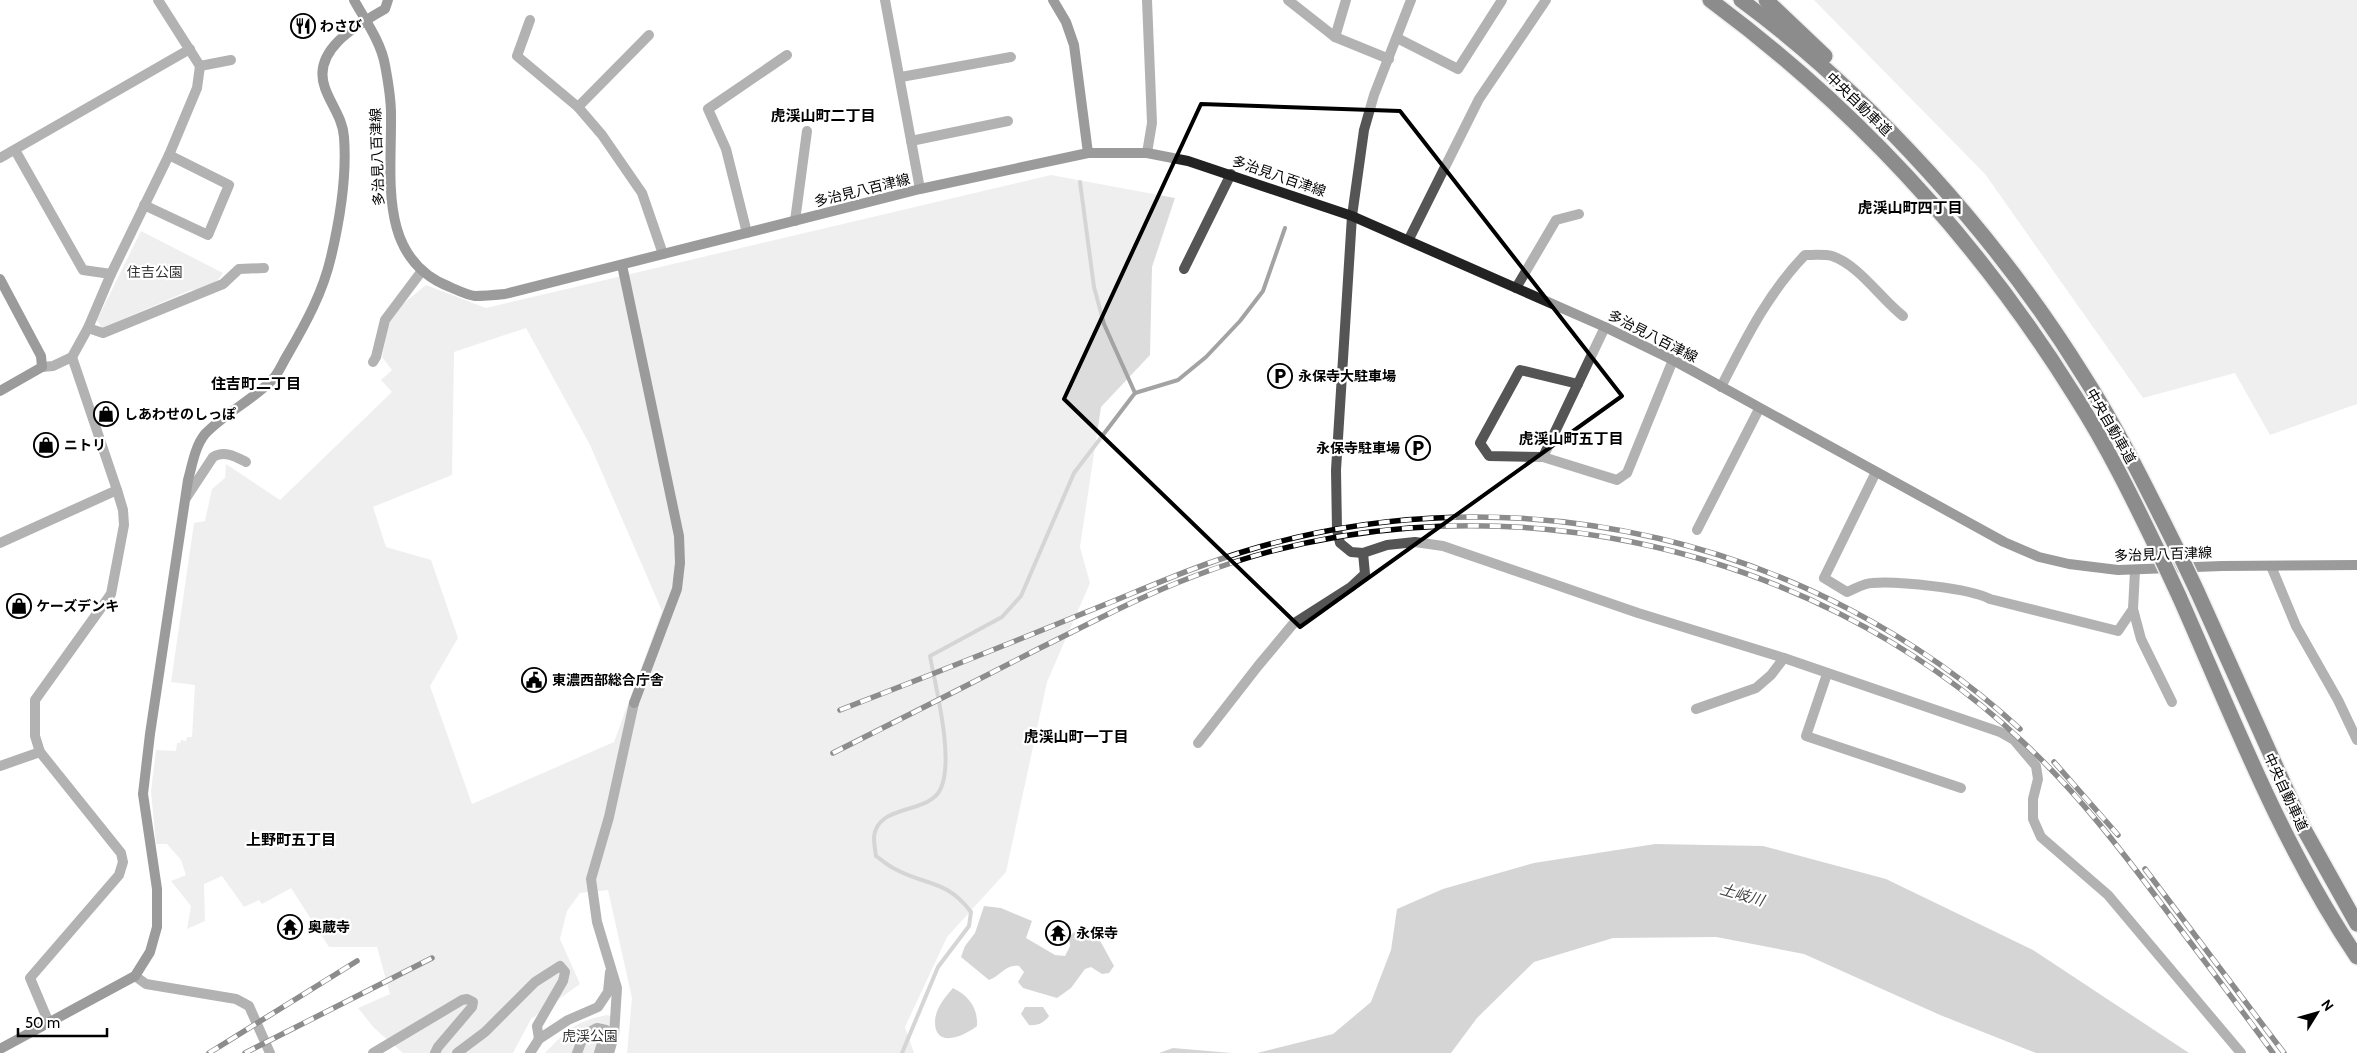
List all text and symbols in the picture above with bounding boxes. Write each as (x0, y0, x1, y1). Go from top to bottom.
restaurant icon: わさび (290, 13, 316, 39)
place label: わさび (320, 17, 362, 35)
street label: 中央自動車道 (1823, 68, 1895, 140)
district label: 虎渓山町二丁目 (770, 107, 876, 125)
street label: 多治見八百津線 (366, 108, 388, 206)
street label: 多治見八百津線 (1230, 152, 1328, 200)
street label: 多治見八百津線 (812, 169, 912, 211)
district label: 虎渓山町四丁目 (1857, 199, 1963, 217)
park label: 住吉公園 (127, 263, 183, 281)
street label: 多治見八百津線 (1605, 306, 1701, 366)
parking icon: 永保寺大駐車場 (1267, 363, 1293, 389)
place label: 永保寺大駐車場 (1298, 367, 1396, 385)
district label: 住吉町二丁目 (211, 375, 301, 393)
street label: 中央自動車道 (2082, 385, 2140, 467)
shop icon: しあわせのしっぽ (93, 401, 119, 427)
place label: しあわせのしっぽ (124, 405, 236, 423)
district label: 虎渓山町五丁目 (1518, 430, 1624, 448)
shop icon: ニトリ (33, 432, 59, 458)
parking icon: 永保寺駐車場 (1405, 435, 1431, 461)
place label: ニトリ (64, 436, 106, 454)
place label: 永保寺駐車場 (1316, 439, 1400, 457)
street label: 多治見八百津線 (2114, 543, 2212, 565)
shop icon: ケーズデンキ (6, 593, 32, 619)
place label: ケーズデンキ (36, 597, 119, 615)
public building icon: 東濃西部総合庁舎 (521, 667, 547, 693)
place label: 東濃西部総合庁舎 (552, 671, 664, 689)
district label: 虎渓山町一丁目 (1023, 728, 1129, 746)
street label: 中央自動車道 (2260, 750, 2312, 834)
district label: 上野町五丁目 (246, 831, 336, 849)
water label: 土岐川 (1718, 880, 1768, 910)
temple icon: 奥蔵寺 (277, 914, 303, 940)
place label: 奥蔵寺 (308, 918, 350, 936)
temple icon: 永保寺 (1045, 920, 1071, 946)
place label: 永保寺 (1076, 924, 1118, 942)
north arrow (2292, 988, 2342, 1038)
text: N (2317, 996, 2338, 1015)
scale bar (18, 1006, 106, 1038)
text: 50 m (25, 1014, 60, 1032)
park label: 虎渓公園 (562, 1027, 618, 1045)

